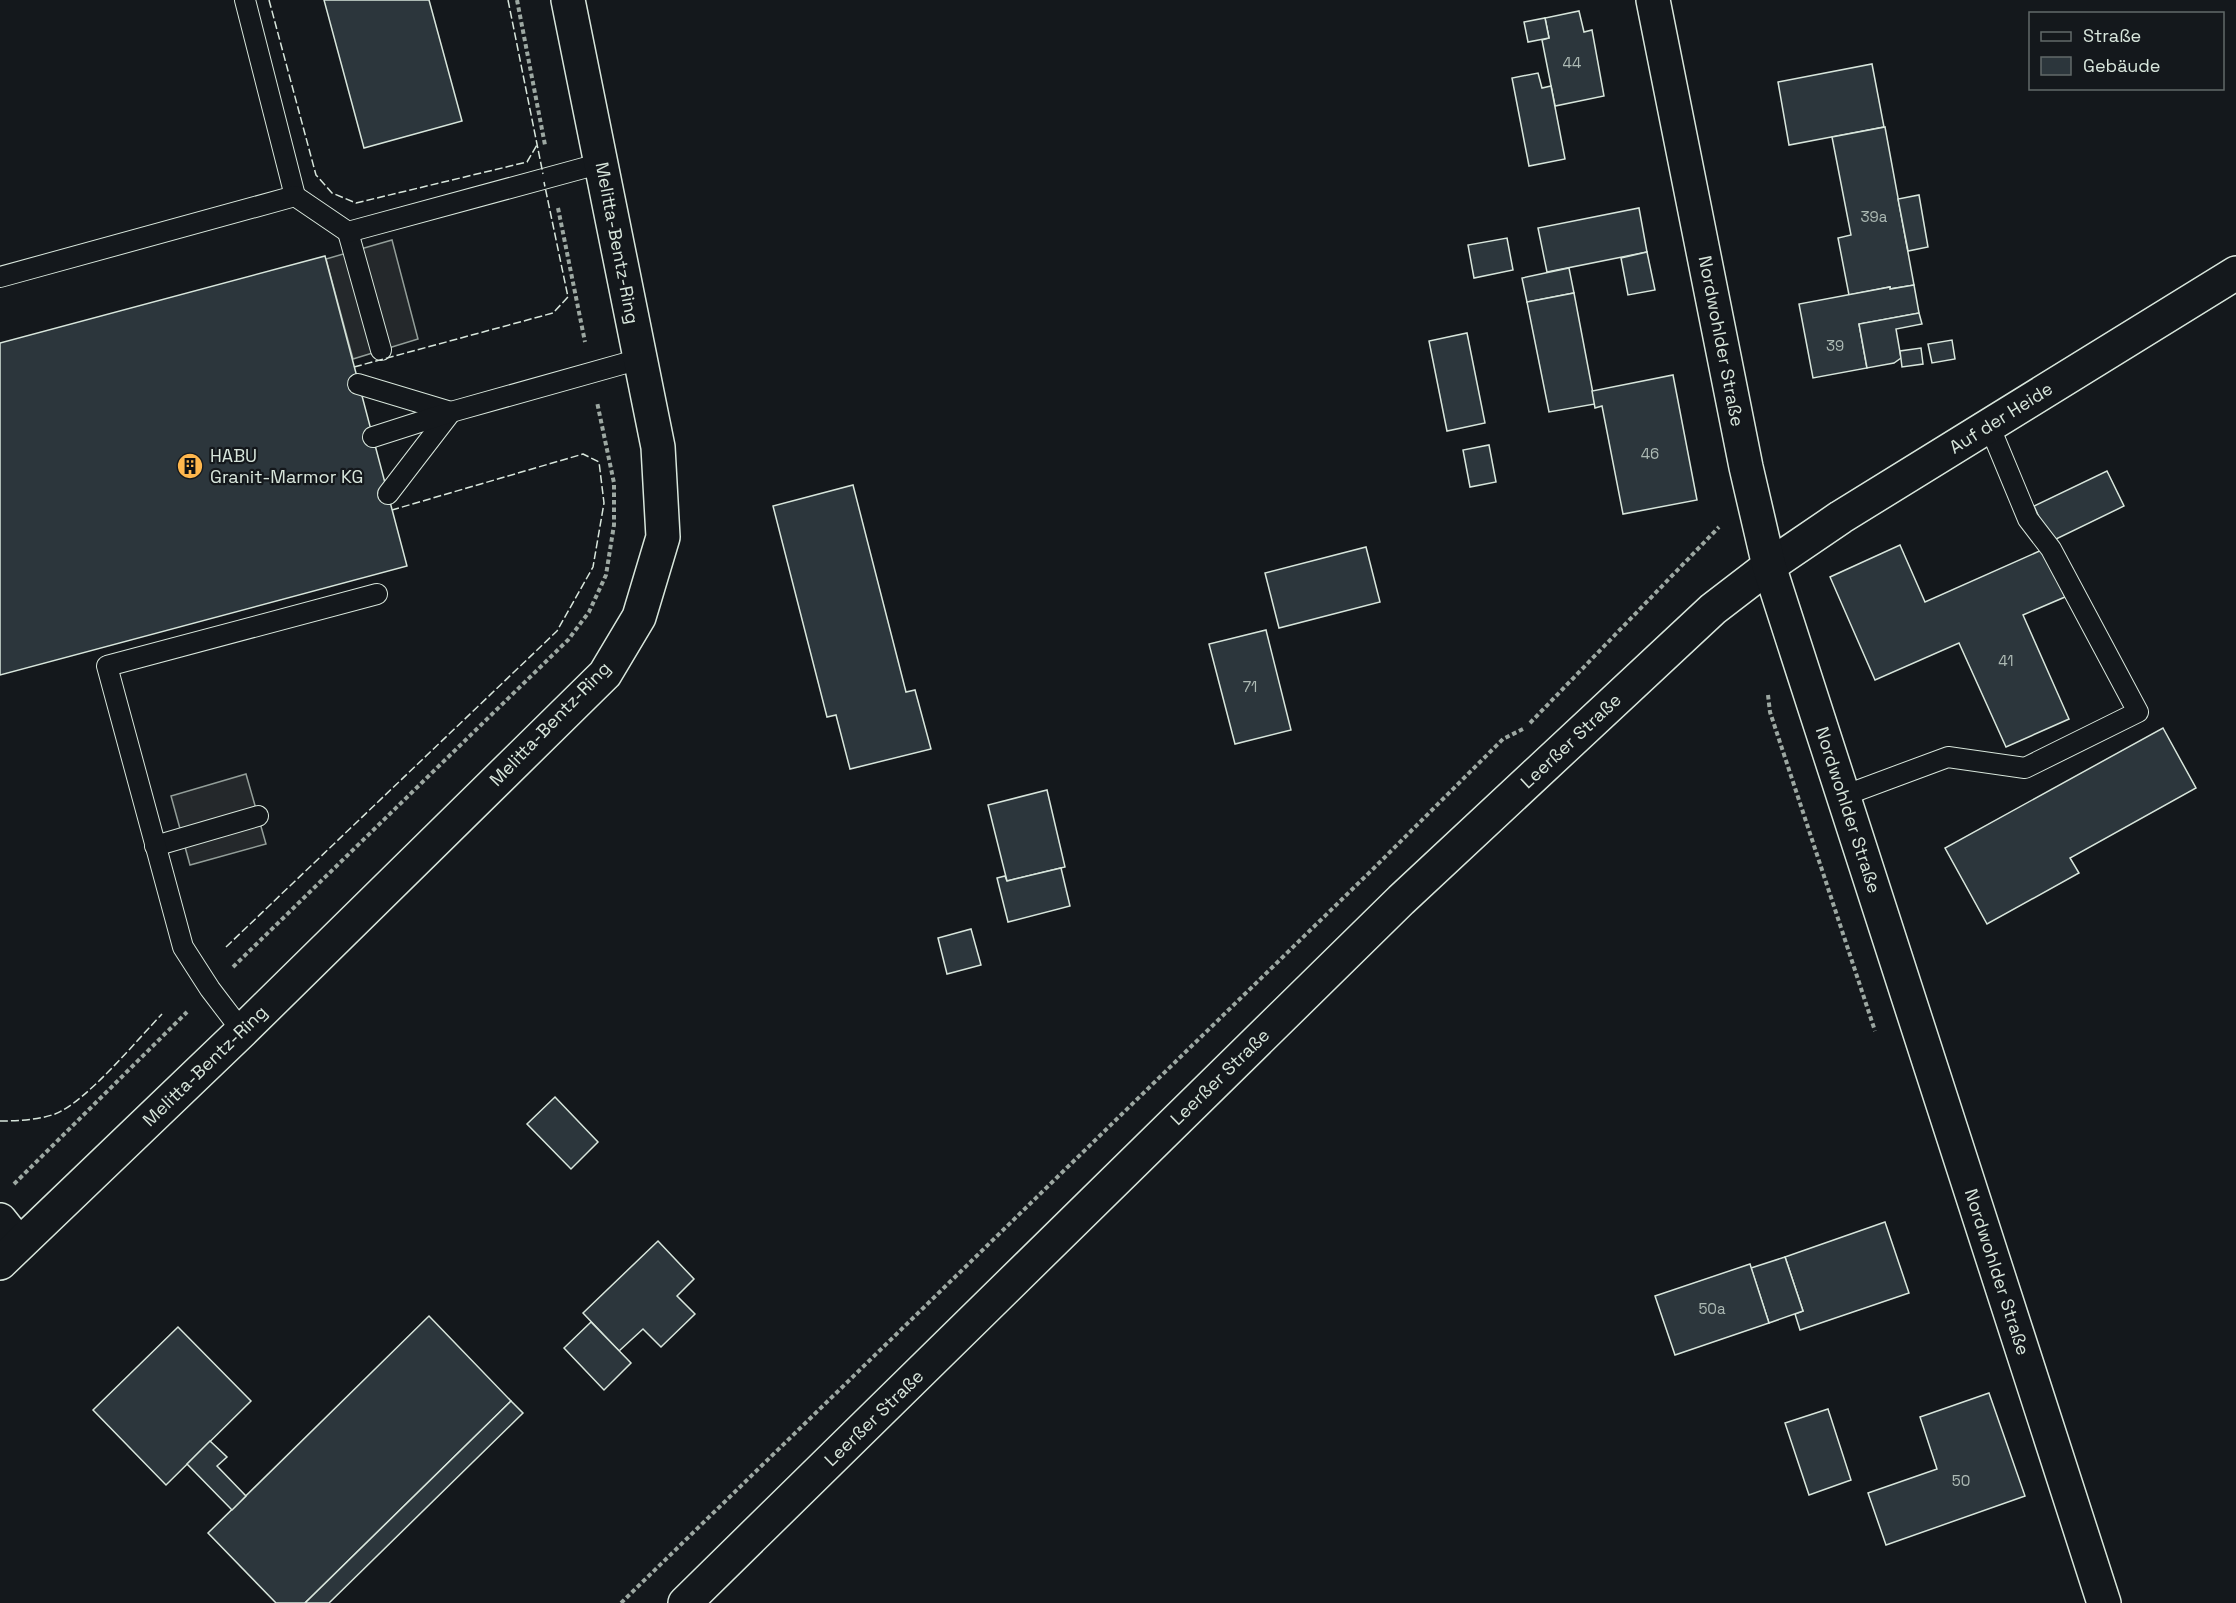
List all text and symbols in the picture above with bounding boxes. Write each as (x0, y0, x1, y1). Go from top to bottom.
legend (2029, 12, 2224, 90)
text: Straße (2083, 24, 2141, 47)
house number: 44 (1563, 53, 1581, 72)
text: Gebäude (2083, 54, 2161, 77)
street label: Melitta-Bentz-Ring (591, 160, 644, 326)
house number: 39a (1861, 207, 1888, 226)
street label: Nordwohlder Straße (1694, 253, 1749, 428)
house number: 39 (1826, 336, 1844, 355)
street label: Auf der Heide (1945, 377, 2057, 459)
place label: HABU Granit-Marmor KG (210, 444, 363, 488)
house number: 46 (1641, 444, 1659, 463)
building icon: HABU Granit-Marmor KG (175, 451, 205, 481)
house number: 41 (1998, 651, 2014, 670)
street label: Melitta-Bentz-Ring (484, 656, 615, 791)
house number: 71 (1243, 677, 1257, 696)
street label: Leerßer Straße (1516, 688, 1626, 793)
street label: Nordwohlder Straße (1811, 724, 1886, 896)
street label: Melitta-Bentz-Ring (137, 1000, 272, 1131)
street label: Leerßer Straße (1165, 1023, 1274, 1130)
street label: Nordwohlder Straße (1960, 1186, 2035, 1358)
house number: 50a (1698, 1299, 1726, 1318)
street label: Leerßer Straße (819, 1364, 928, 1471)
house number: 50 (1952, 1471, 1970, 1490)

